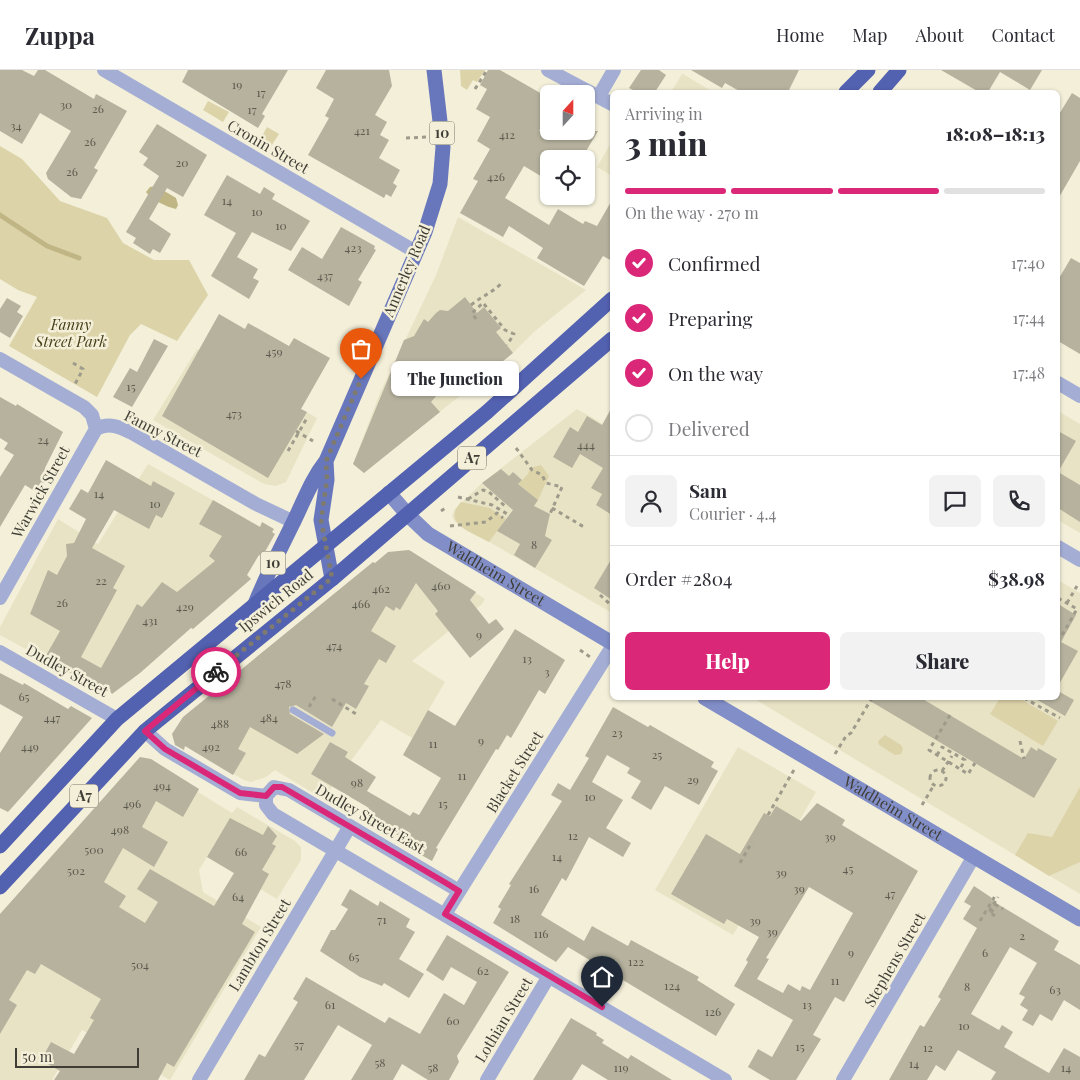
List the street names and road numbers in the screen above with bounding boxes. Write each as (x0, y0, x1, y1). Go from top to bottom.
street label: Cronin Street (224, 115, 314, 178)
road number: 10 (430, 122, 454, 144)
street label: Annerley Road (377, 221, 435, 321)
street label: Fanny Street (121, 405, 206, 462)
street label: Warwick Street (6, 441, 74, 542)
road number: A7 (458, 446, 486, 469)
street label: Waldheim Street (442, 536, 550, 610)
road number: 10 (260, 552, 286, 574)
street label: Ipswich Road (234, 564, 317, 636)
street label: Dudley Street (23, 639, 113, 701)
street label: Blacket Street (481, 726, 548, 816)
street label: Waldheim Street (839, 770, 947, 845)
street label: Dudley Street East (312, 779, 429, 858)
road number: A7 (70, 784, 98, 808)
street label: Lambton Street (224, 894, 295, 994)
street label: Stephens Street (859, 908, 930, 1010)
street label: Lothian Street (470, 973, 537, 1066)

